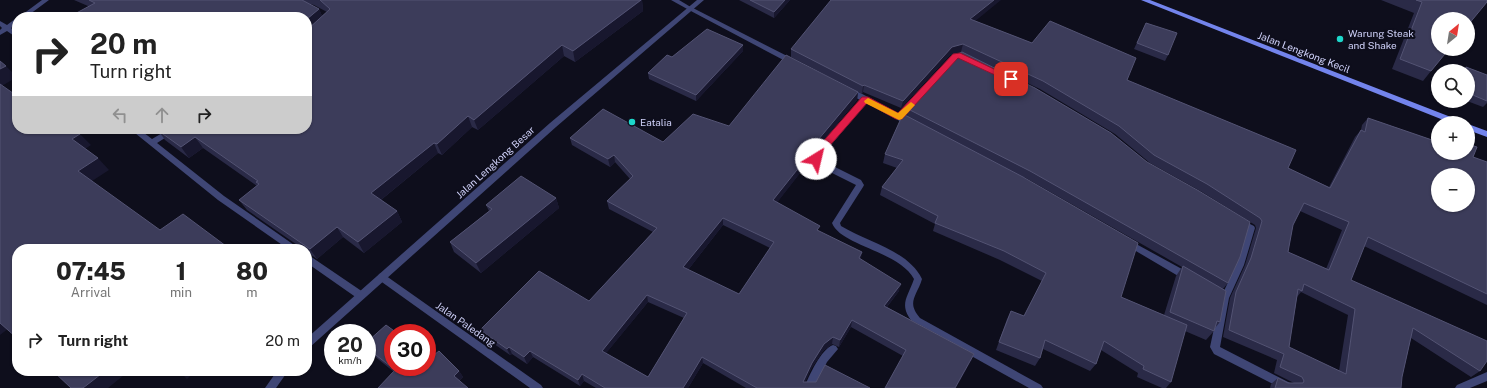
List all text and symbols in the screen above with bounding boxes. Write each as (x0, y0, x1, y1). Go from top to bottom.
north arrow (1431, 12, 1475, 56)
map controls (1431, 12, 1475, 212)
text: 20 m (90, 27, 157, 60)
place label: Warung Steak and Shake (1348, 27, 1414, 51)
icon: right (24, 28, 76, 80)
street label: Jalan Lengkong Kecil (1256, 29, 1352, 75)
marker: Warung Steak and Shake (1335, 34, 1345, 44)
text: Turn right (90, 61, 172, 82)
pin (994, 62, 1028, 96)
button: search (1431, 64, 1475, 108)
icon: arrive (1000, 68, 1022, 90)
icon: left (109, 104, 131, 126)
icon: ahead (151, 104, 173, 126)
icon: right (193, 104, 215, 126)
place label: Eatalia (640, 116, 672, 128)
button: + (1431, 116, 1475, 160)
marker: Eatalia (627, 117, 637, 127)
street label: Jalan Lengkong Besar (453, 123, 537, 200)
position arrow (795, 138, 837, 180)
button: − (1431, 168, 1475, 212)
text: 07:45 (56, 257, 126, 285)
text: 1 (176, 257, 186, 285)
text: 80 (236, 257, 268, 285)
text: Arrival (71, 285, 111, 300)
text: min (170, 285, 192, 300)
text: m (246, 285, 258, 300)
street label: Jalan Paledang (434, 299, 498, 349)
speed limit sign: 30 (384, 324, 436, 376)
icon: right (24, 329, 46, 351)
text: Turn right (58, 332, 128, 349)
text: 20 m (265, 332, 300, 349)
text: 20 (337, 333, 363, 357)
text: km/h (338, 354, 362, 366)

